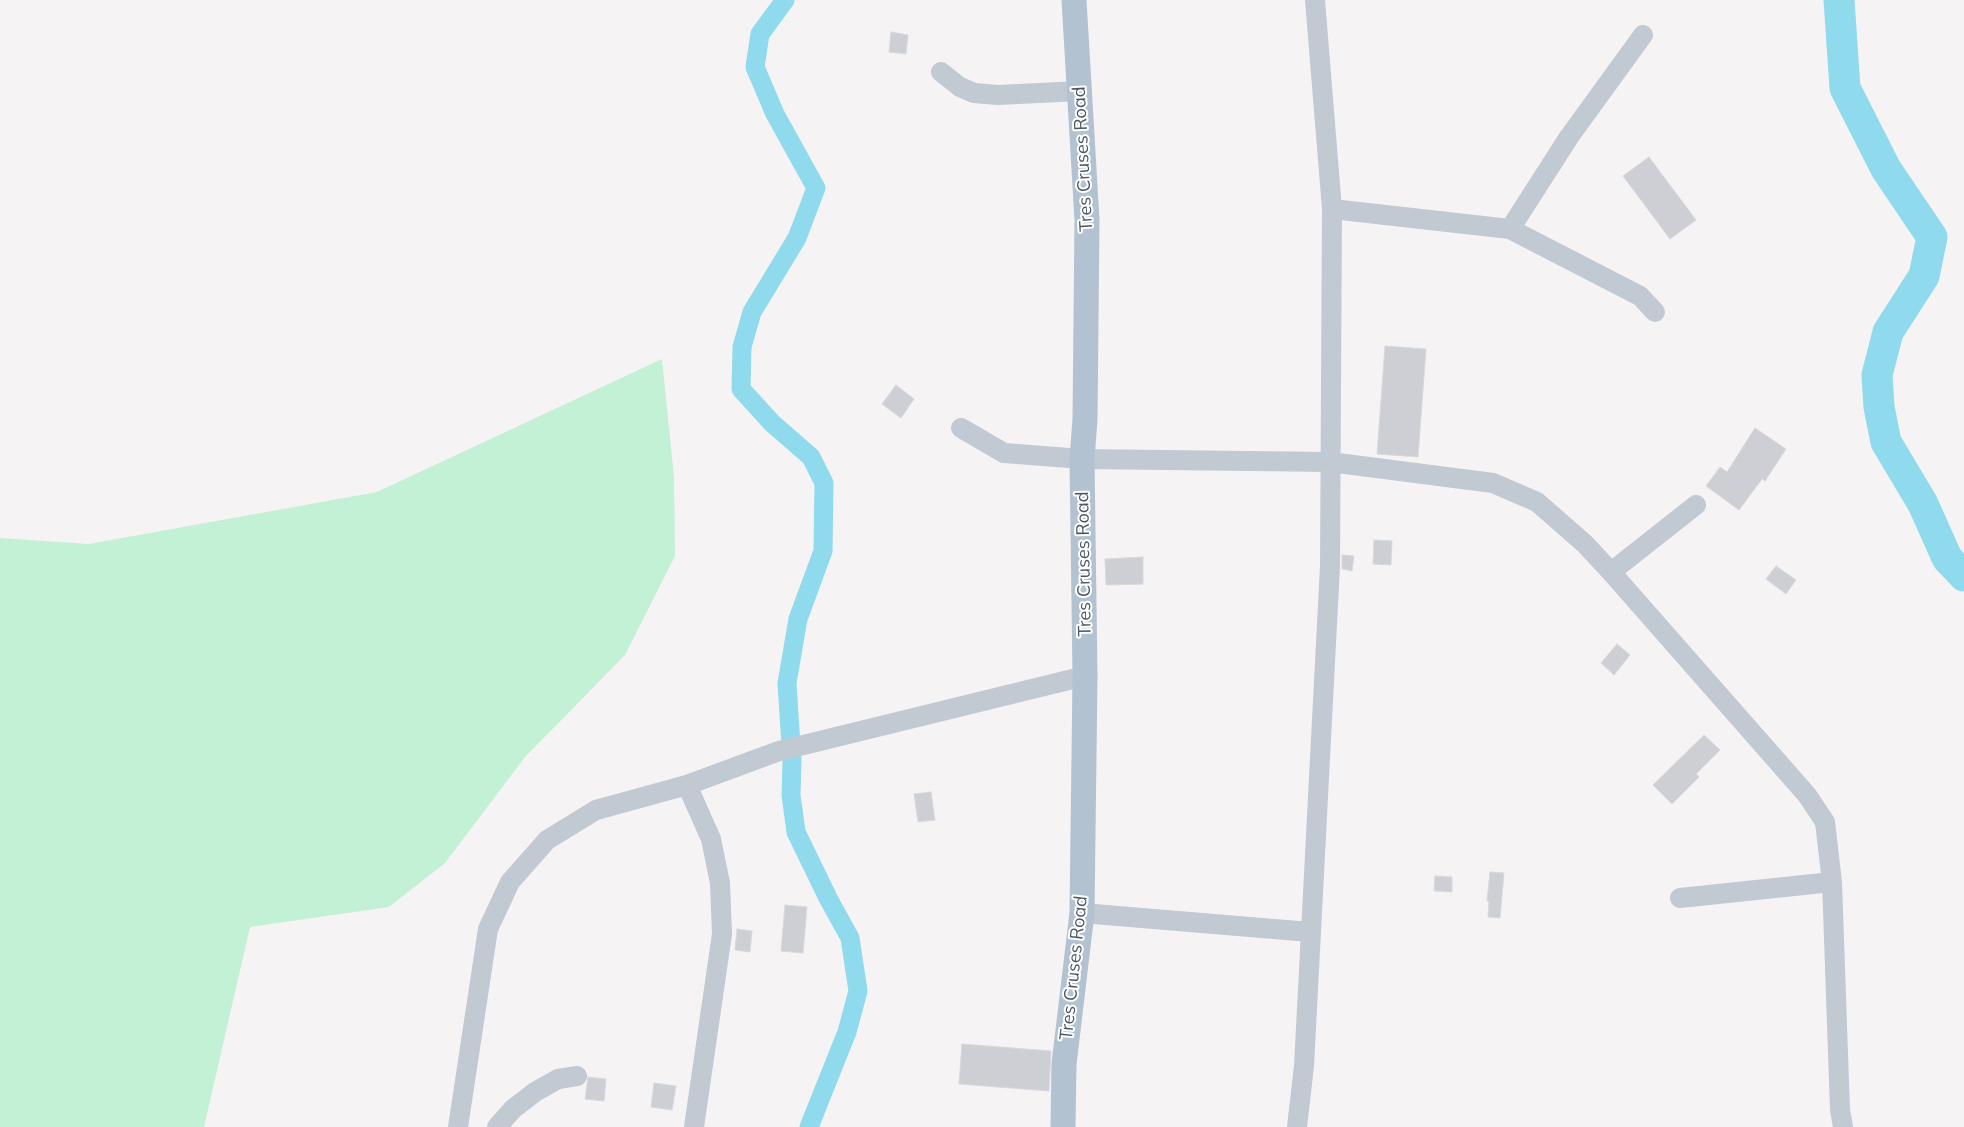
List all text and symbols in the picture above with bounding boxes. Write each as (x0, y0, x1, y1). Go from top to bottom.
street label: Tres Cruses Road (1068, 86, 1098, 232)
street label: Tres Cruses Road (1072, 491, 1096, 637)
street label: Tres Cruses Road (1056, 895, 1092, 1041)

